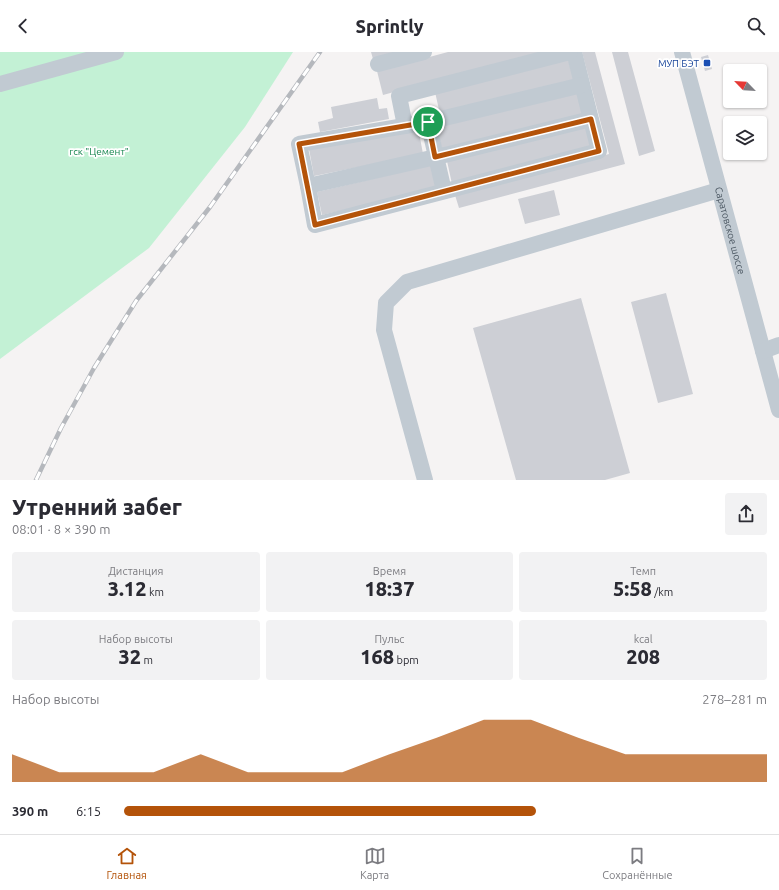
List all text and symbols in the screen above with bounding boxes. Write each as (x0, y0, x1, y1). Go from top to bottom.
icon: back (12, 15, 34, 37)
icon: search (745, 15, 767, 37)
text: Sprintly (355, 16, 424, 36)
place label: МУП БЭТ (658, 58, 699, 69)
marker: МУП БЭТ (702, 58, 712, 68)
north arrow (723, 64, 767, 108)
map controls (723, 64, 767, 160)
pin (411, 105, 445, 139)
icon: arrive (417, 111, 439, 133)
button: layers (723, 116, 767, 160)
park label: гск "Цемент" (69, 146, 129, 157)
street label: Саратовское шоссе (713, 186, 747, 276)
button: share (725, 493, 767, 535)
text: Утренний забег (12, 494, 182, 519)
text: 08:01 · 8 × 390 m (12, 522, 111, 536)
text: Дистанция (108, 565, 163, 577)
text: Время (373, 565, 406, 577)
text: Темп (630, 565, 656, 577)
text: 3.12 (108, 577, 146, 600)
text: 18:37 (364, 577, 415, 600)
text: 5:58 (613, 577, 652, 600)
text: km (146, 586, 164, 598)
text: /km (652, 586, 673, 598)
text: Набор высоты (99, 633, 173, 645)
text: Пульс (375, 633, 404, 645)
text: kcal (634, 633, 653, 645)
text: 32 (119, 645, 141, 668)
text: 168 (360, 645, 394, 668)
text: 208 (626, 645, 660, 668)
text: m (141, 654, 153, 666)
text: bpm (394, 654, 419, 666)
text: Набор высоты (12, 692, 99, 706)
text: 278–281 m (702, 692, 767, 706)
text: 390 m (12, 804, 48, 818)
text: 6:15 (76, 804, 101, 818)
tab: Главная (106, 845, 147, 881)
tab: Карта (360, 845, 389, 881)
tab: Сохранённые (602, 845, 673, 881)

